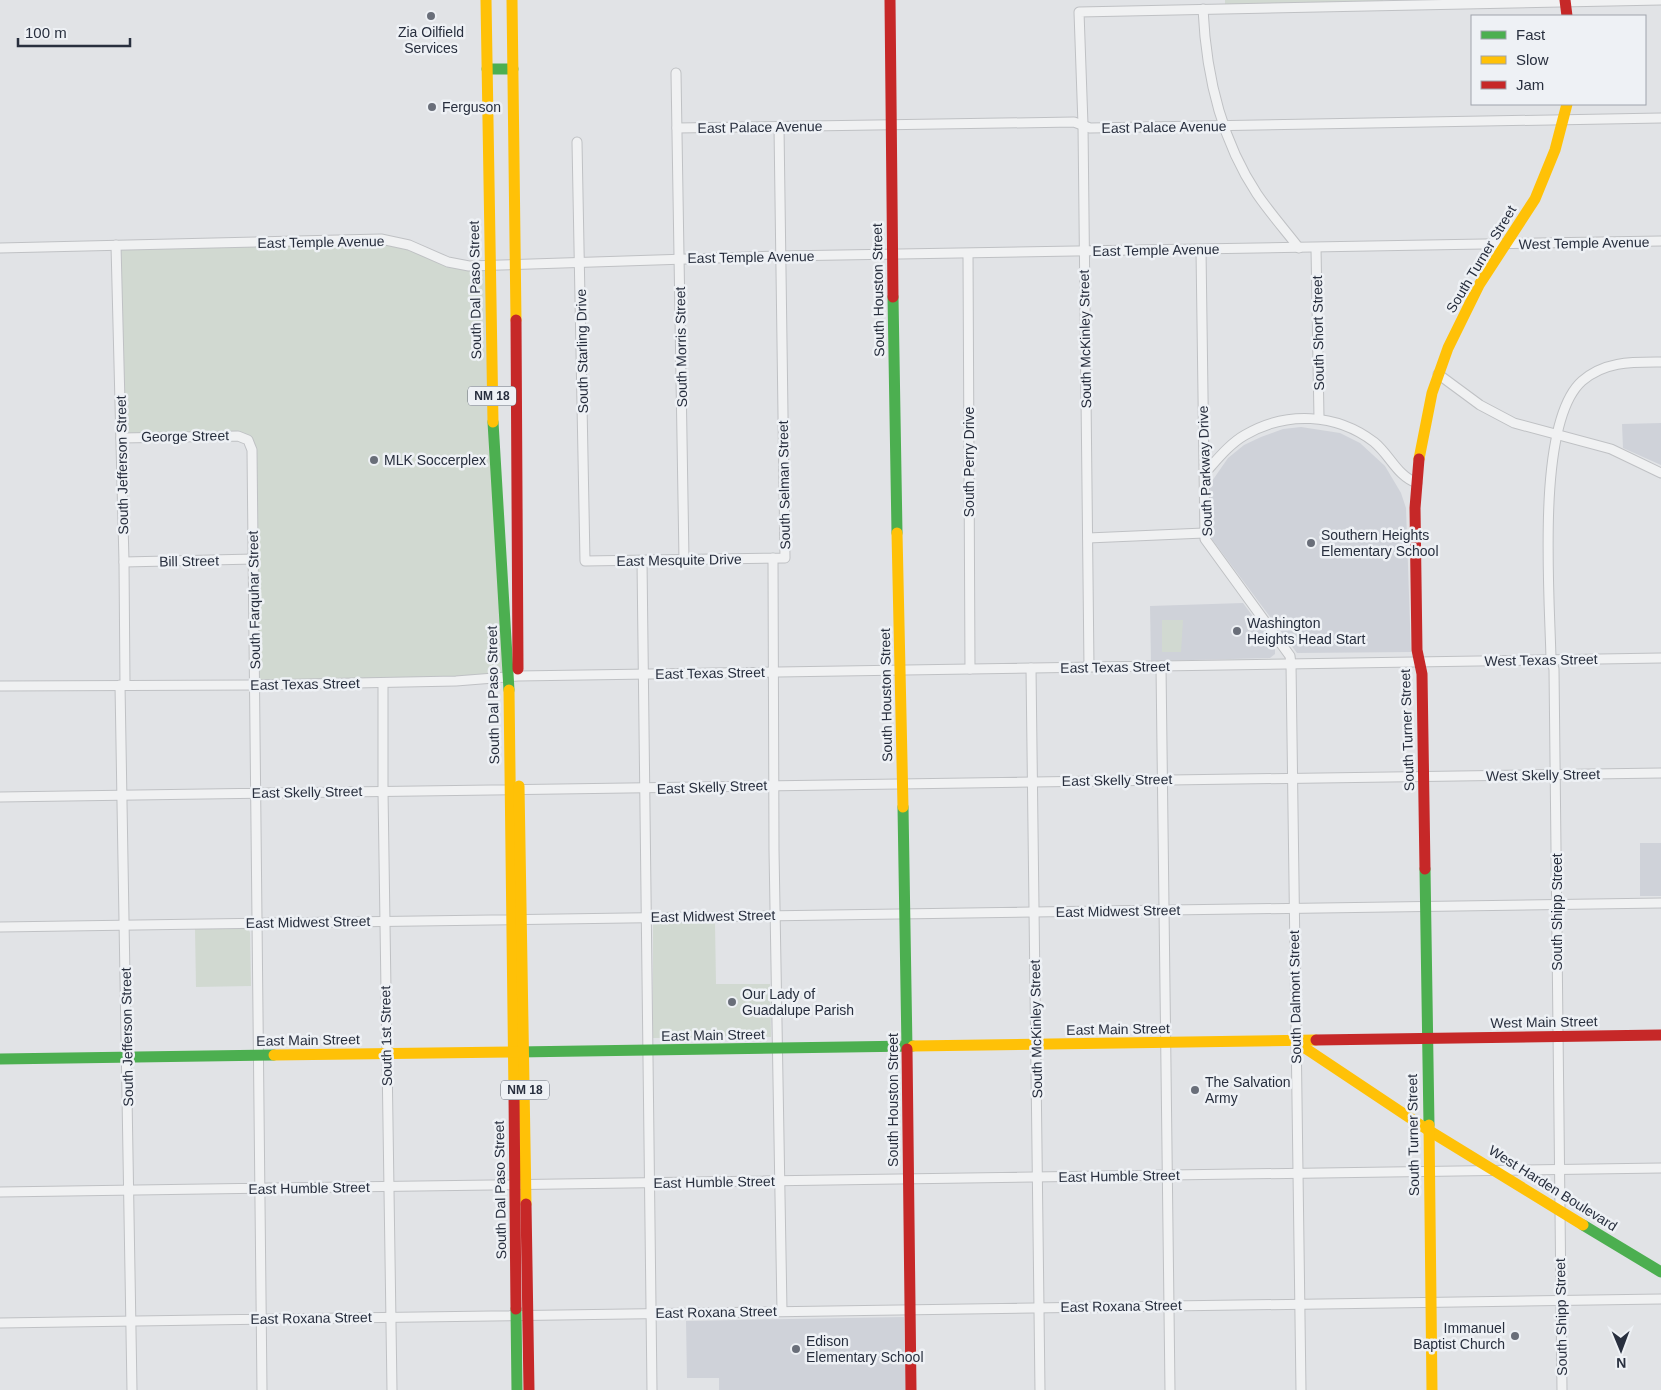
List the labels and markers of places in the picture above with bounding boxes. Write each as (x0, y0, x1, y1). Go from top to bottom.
marker: Zia Oilfield Services (425, 10, 437, 22)
place label: Zia Oilfield Services (398, 24, 464, 56)
place label: Ferguson (442, 99, 501, 115)
marker: Ferguson (426, 101, 438, 113)
place label: MLK Soccerplex (384, 452, 486, 468)
marker: MLK Soccerplex (368, 454, 380, 466)
place label: Southern Heights Elementary School (1321, 527, 1439, 559)
marker: Southern Heights Elementary School (1305, 537, 1317, 549)
place label: Washington Heights Head Start (1247, 615, 1365, 647)
marker: Washington Heights Head Start (1231, 625, 1243, 637)
place label: Our Lady of Guadalupe Parish (742, 986, 854, 1018)
marker: Our Lady of Guadalupe Parish (726, 996, 738, 1008)
place label: The Salvation Army (1205, 1074, 1291, 1106)
marker: The Salvation Army (1189, 1084, 1201, 1096)
place label: Immanuel Baptist Church (1413, 1320, 1505, 1352)
marker: Immanuel Baptist Church (1509, 1330, 1521, 1342)
place label: Edison Elementary School (806, 1333, 924, 1365)
marker: Edison Elementary School (790, 1343, 802, 1355)

